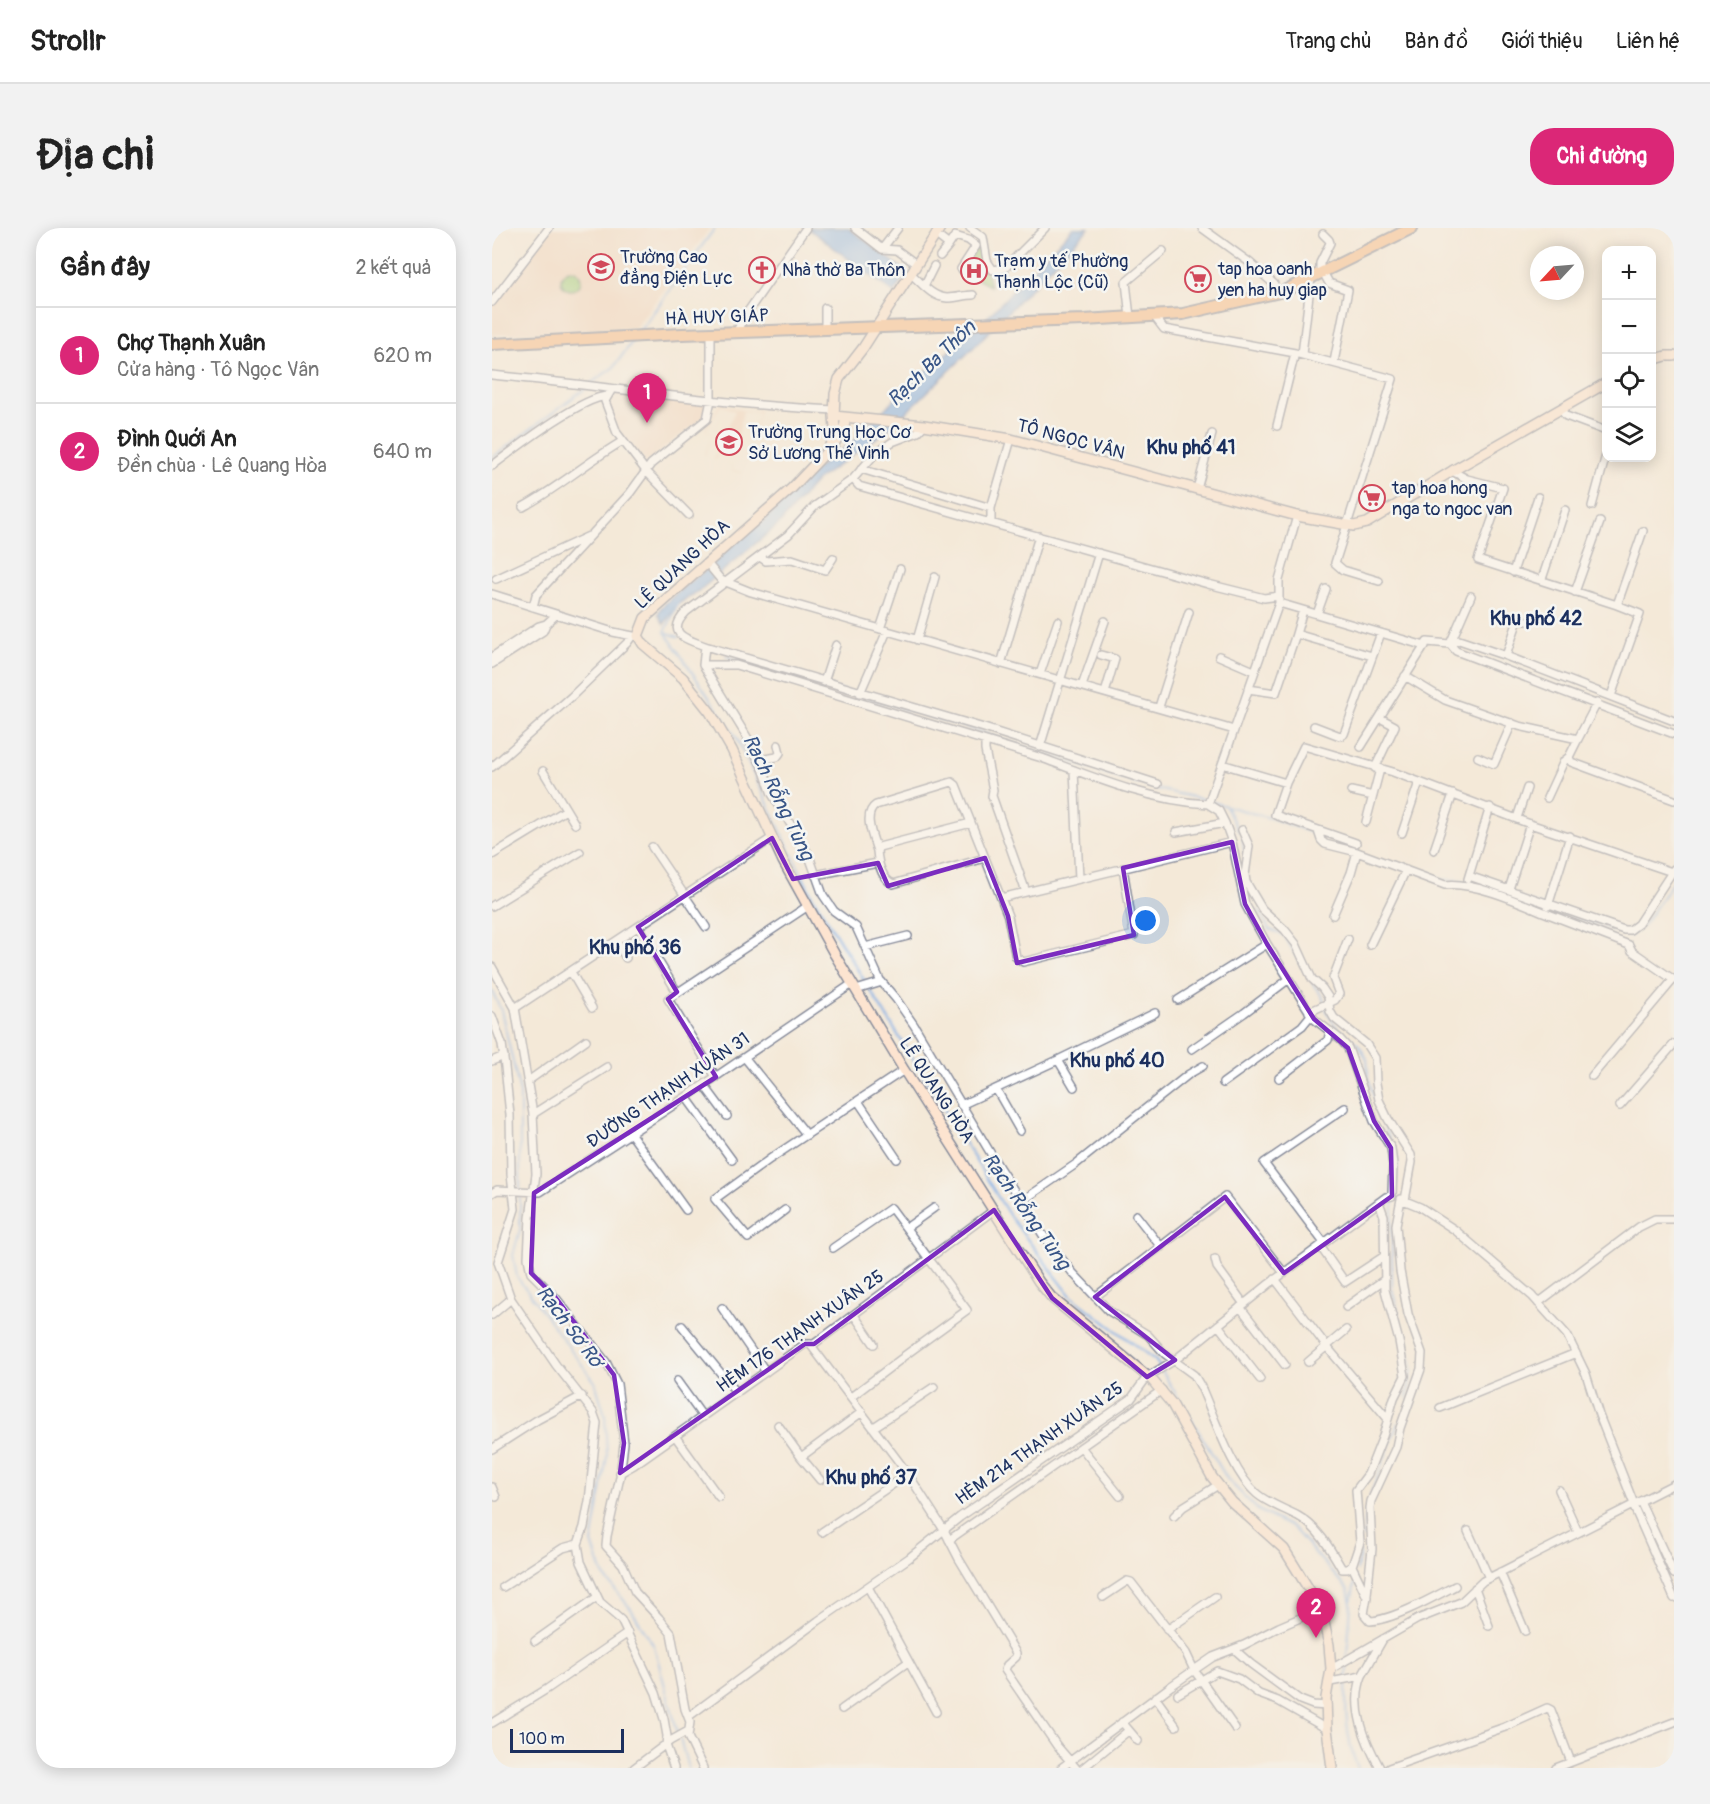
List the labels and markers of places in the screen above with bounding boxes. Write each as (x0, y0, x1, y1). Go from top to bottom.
place label: Trường Cao đẳng Điện Lực (620, 246, 733, 290)
place label: Trạm y tế Phường Thạnh Lộc (Cũ) (994, 250, 1128, 294)
school or university icon: Trường Cao đẳng Điện Lực (586, 252, 616, 282)
church icon: Nhà thờ Ba Thôn (747, 255, 777, 285)
hospital icon: Trạm y tế Phường Thạnh Lộc (Cũ) (959, 256, 989, 286)
place label: tap hoa oanh yen ha huy giap (1217, 258, 1327, 302)
place label: Nhà thờ Ba Thôn (782, 259, 905, 282)
supermarket icon: tap hoa oanh yen ha huy giap (1183, 264, 1213, 294)
pin: 1 (628, 374, 666, 423)
place label: Trường Trung Học Cơ Sở Lương Thế Vinh (748, 421, 912, 465)
school or university icon: Trường Trung Học Cơ Sở Lương Thế Vinh (714, 427, 744, 457)
place label: tap hoa hong nga to ngoc van (1391, 477, 1512, 521)
supermarket icon: tap hoa hong nga to ngoc van (1357, 483, 1387, 513)
pin: 2 (1296, 1588, 1336, 1638)

